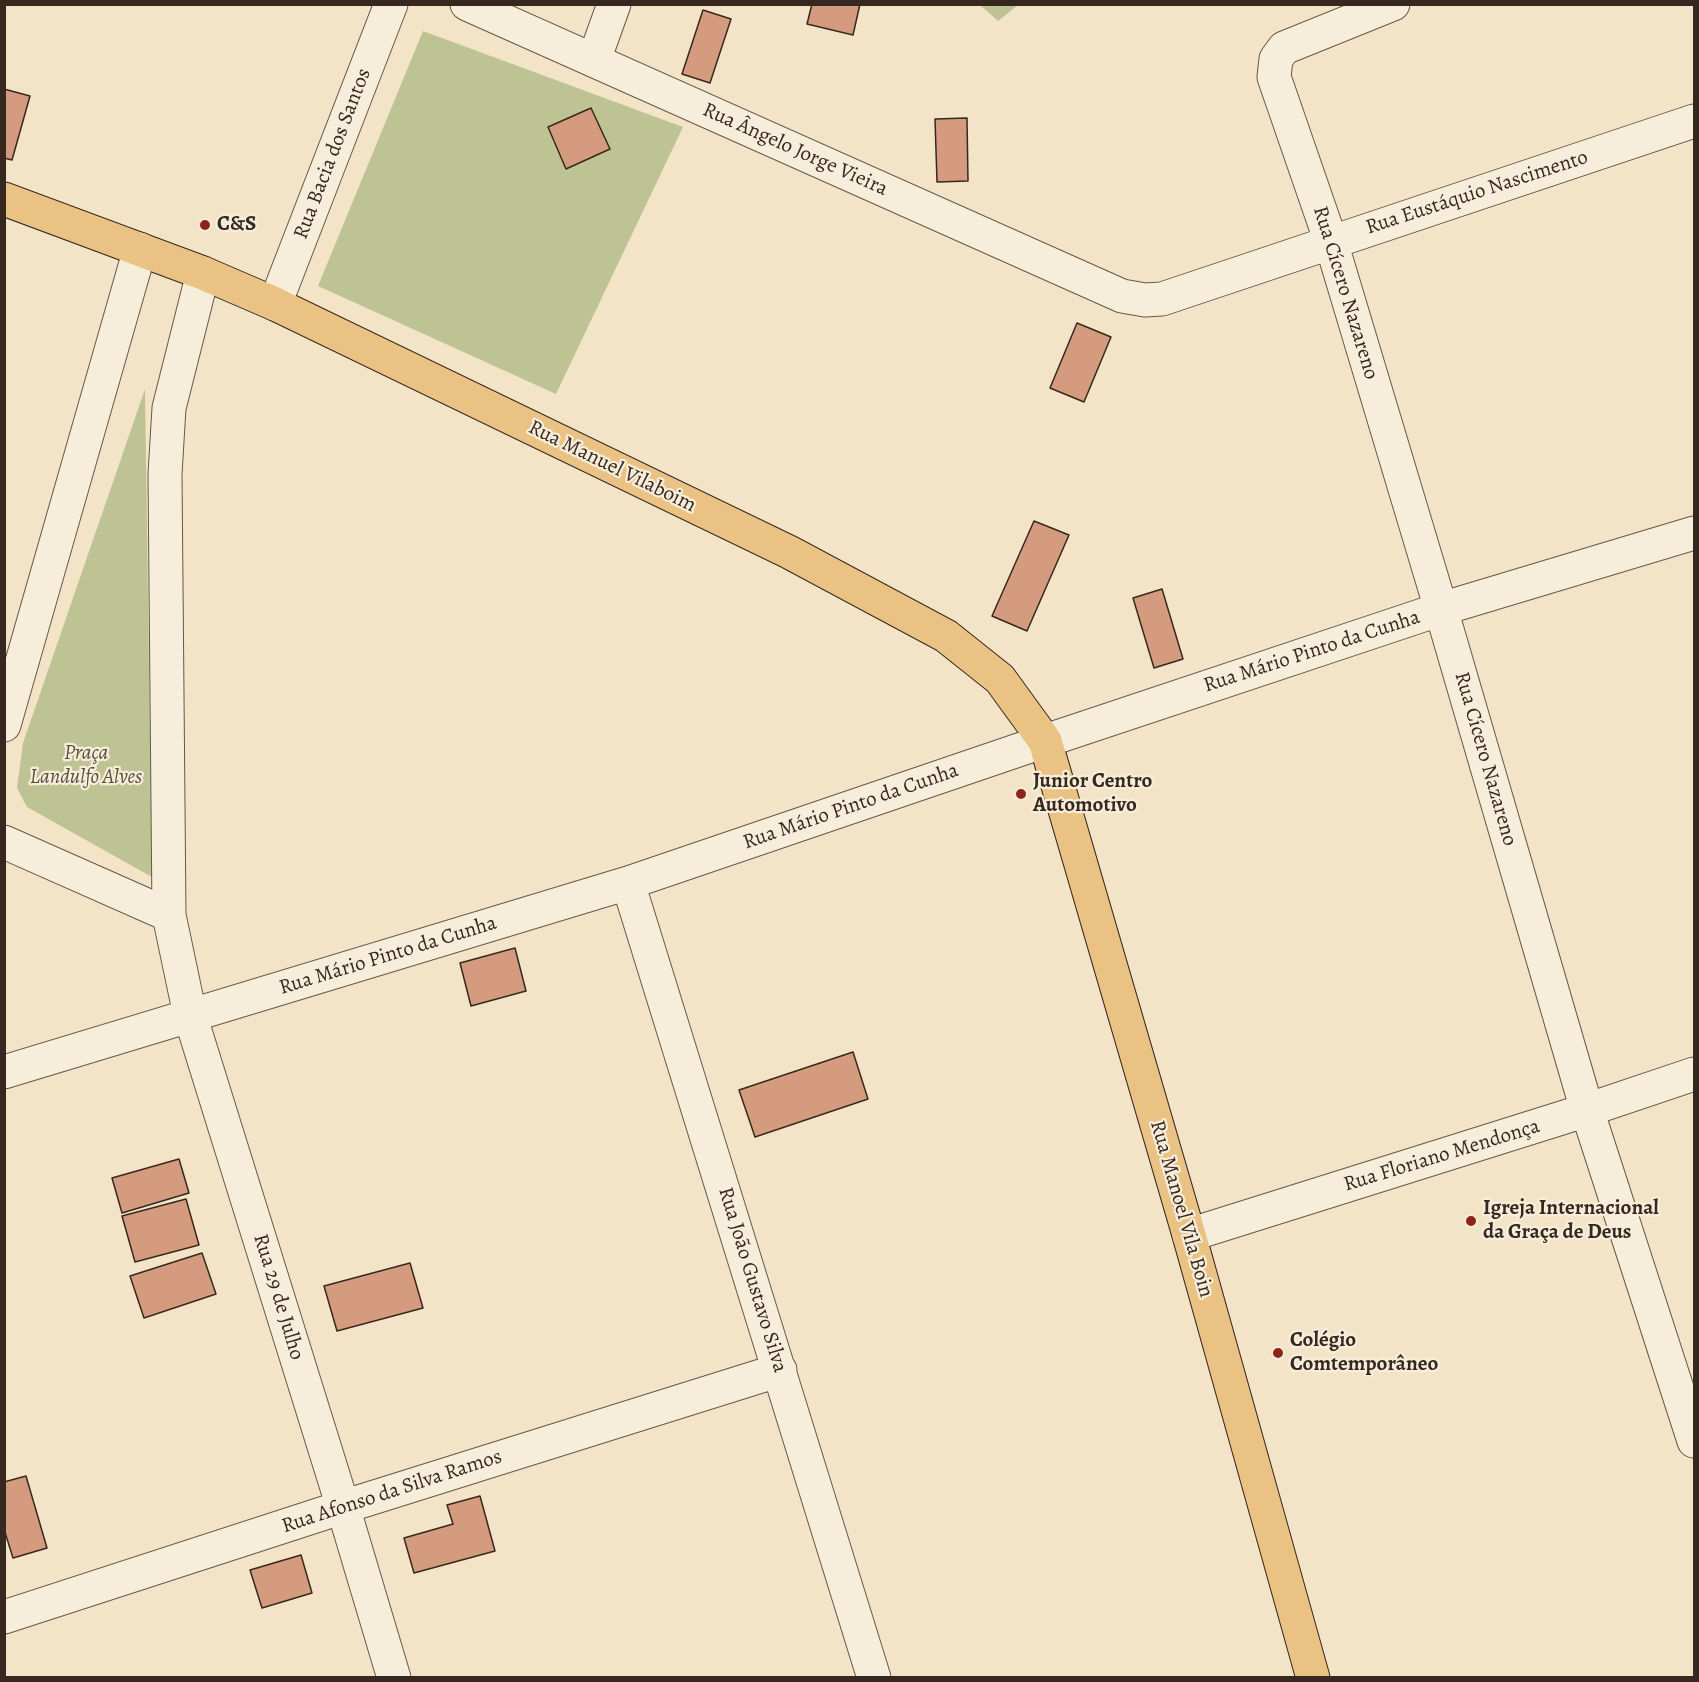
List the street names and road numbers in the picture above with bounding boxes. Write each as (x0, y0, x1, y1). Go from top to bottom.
street label: Rua Bacia dos Santos (289, 65, 377, 243)
street label: Rua Ângelo Jorge Vieira (699, 98, 891, 202)
street label: Rua Eustáquio Nascimento (1363, 145, 1591, 241)
street label: Rua Cícero Nazareno (1307, 203, 1383, 383)
street label: Rua Manuel Vilaboim (524, 415, 700, 519)
street label: Rua Mário Pinto da Cunha (1201, 605, 1423, 699)
street label: Rua Cícero Nazareno (1448, 669, 1522, 849)
street label: Rua Mário Pinto da Cunha (740, 758, 962, 856)
street label: Rua Mário Pinto da Cunha (276, 911, 500, 1001)
street label: Rua Floriano Mendonça (1341, 1114, 1543, 1198)
street label: Rua Manoel Vila Boin (1144, 1118, 1218, 1300)
street label: Rua João Gustavo Silva (712, 1184, 792, 1376)
street label: Rua 29 de Julho (247, 1231, 309, 1363)
street label: Rua Afonso da Silva Ramos (279, 1444, 505, 1540)

